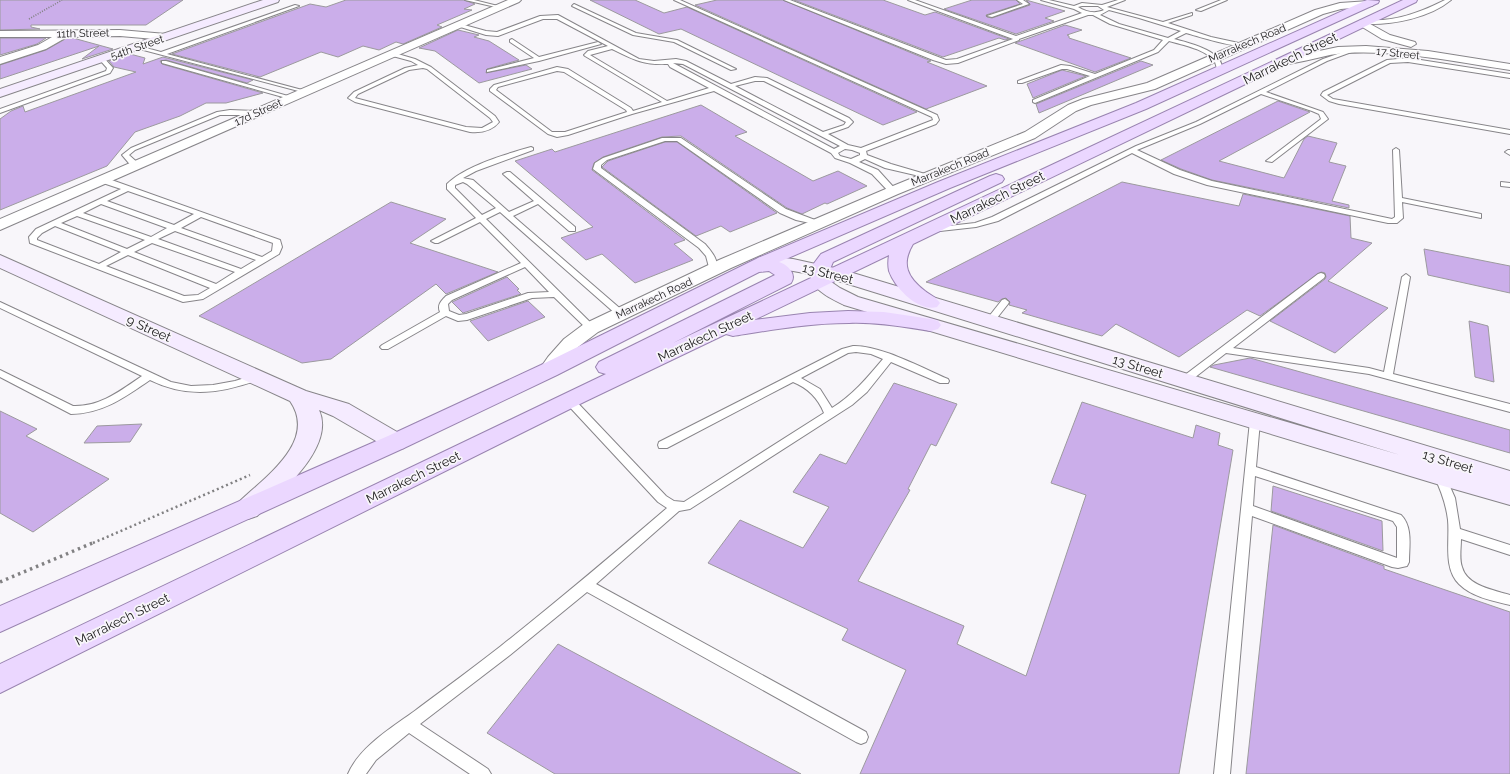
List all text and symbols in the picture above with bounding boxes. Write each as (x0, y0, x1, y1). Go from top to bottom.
street label: Marrakech Road (1206, 21, 1288, 66)
street label: 11th Street (56, 27, 110, 40)
street label: Marrakech Street (1241, 29, 1340, 88)
street label: 54th Street (109, 32, 166, 63)
street label: 17 Street (1375, 45, 1421, 62)
street label: 17d Street (232, 96, 284, 129)
street label: Marrakech Road (909, 146, 991, 189)
street label: Marrakech Street (948, 168, 1047, 227)
street label: 13 Street (801, 260, 855, 287)
street label: Marrakech Road (614, 275, 695, 322)
street label: Marrakech Street (655, 308, 756, 365)
street label: 9 Street (124, 312, 174, 345)
street label: 13 Street (1111, 352, 1165, 381)
street label: 13 Street (1421, 447, 1475, 476)
street label: Marrakech Street (364, 448, 463, 507)
street label: Marrakech Street (73, 590, 172, 649)

